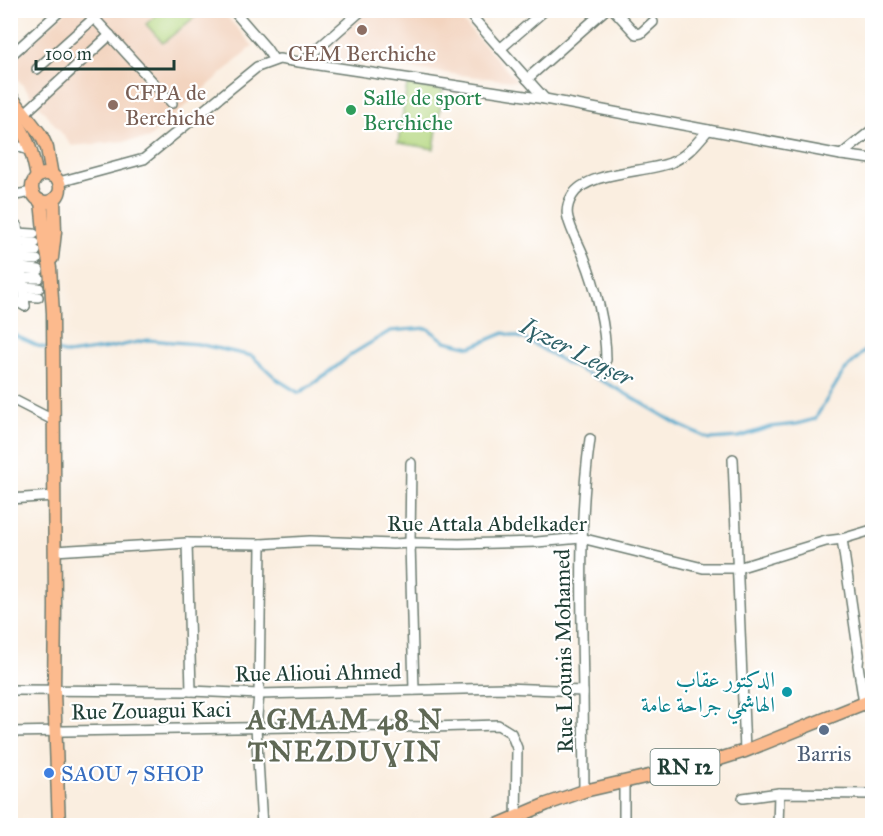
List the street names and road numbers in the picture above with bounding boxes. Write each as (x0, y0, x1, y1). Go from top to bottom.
street label: Rue Attala Abdelkader (387, 510, 588, 537)
street label: Rue Lounis Mohamed (548, 548, 579, 753)
street label: Rue Alioui Ahmed (234, 658, 402, 687)
street label: Rue Zouagui Kaci (71, 696, 231, 725)
road number: RN 12 (650, 749, 720, 785)

